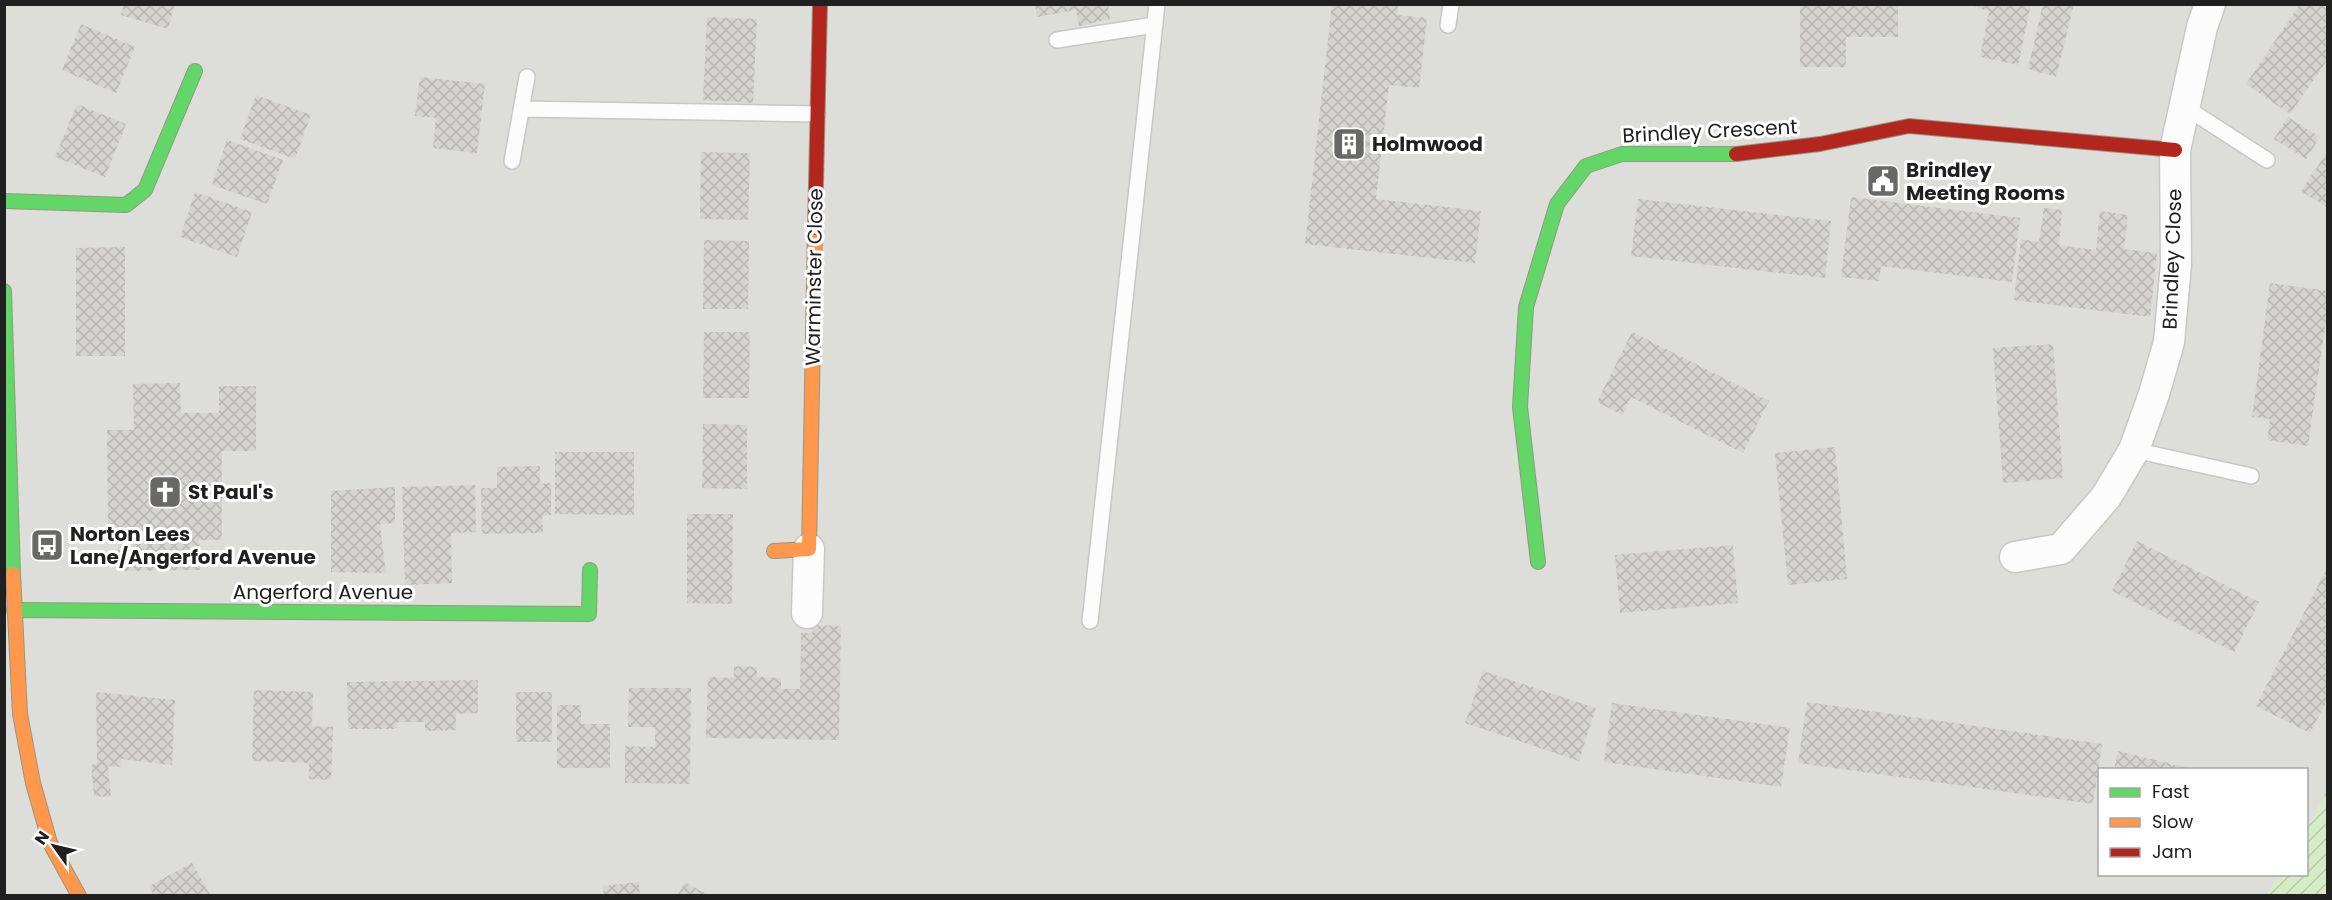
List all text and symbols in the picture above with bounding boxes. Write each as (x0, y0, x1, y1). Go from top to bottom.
street label: Brindley Crescent (1622, 112, 1798, 150)
building icon: Holmwood (1331, 126, 1367, 162)
place label: Holmwood (1372, 130, 1483, 158)
place label: Brindley Meeting Rooms (1906, 156, 2065, 207)
public building icon: Brindley Meeting Rooms (1865, 163, 1901, 199)
street label: Warminster Close (798, 188, 830, 366)
street label: Brindley Close (2156, 188, 2188, 330)
church icon: St Paul's (147, 474, 183, 510)
place label: St Paul's (188, 478, 274, 506)
place label: Norton Lees Lane/Angerford Avenue (70, 520, 316, 571)
bus stop icon: Norton Lees Lane/Angerford Avenue (29, 527, 65, 563)
street label: Angerford Avenue (233, 578, 413, 606)
legend (2098, 768, 2308, 876)
text: Fast (2152, 779, 2189, 804)
text: Slow (2152, 809, 2194, 834)
north arrow (24, 816, 84, 876)
text: N (29, 826, 55, 849)
text: Jam (2152, 839, 2192, 864)

